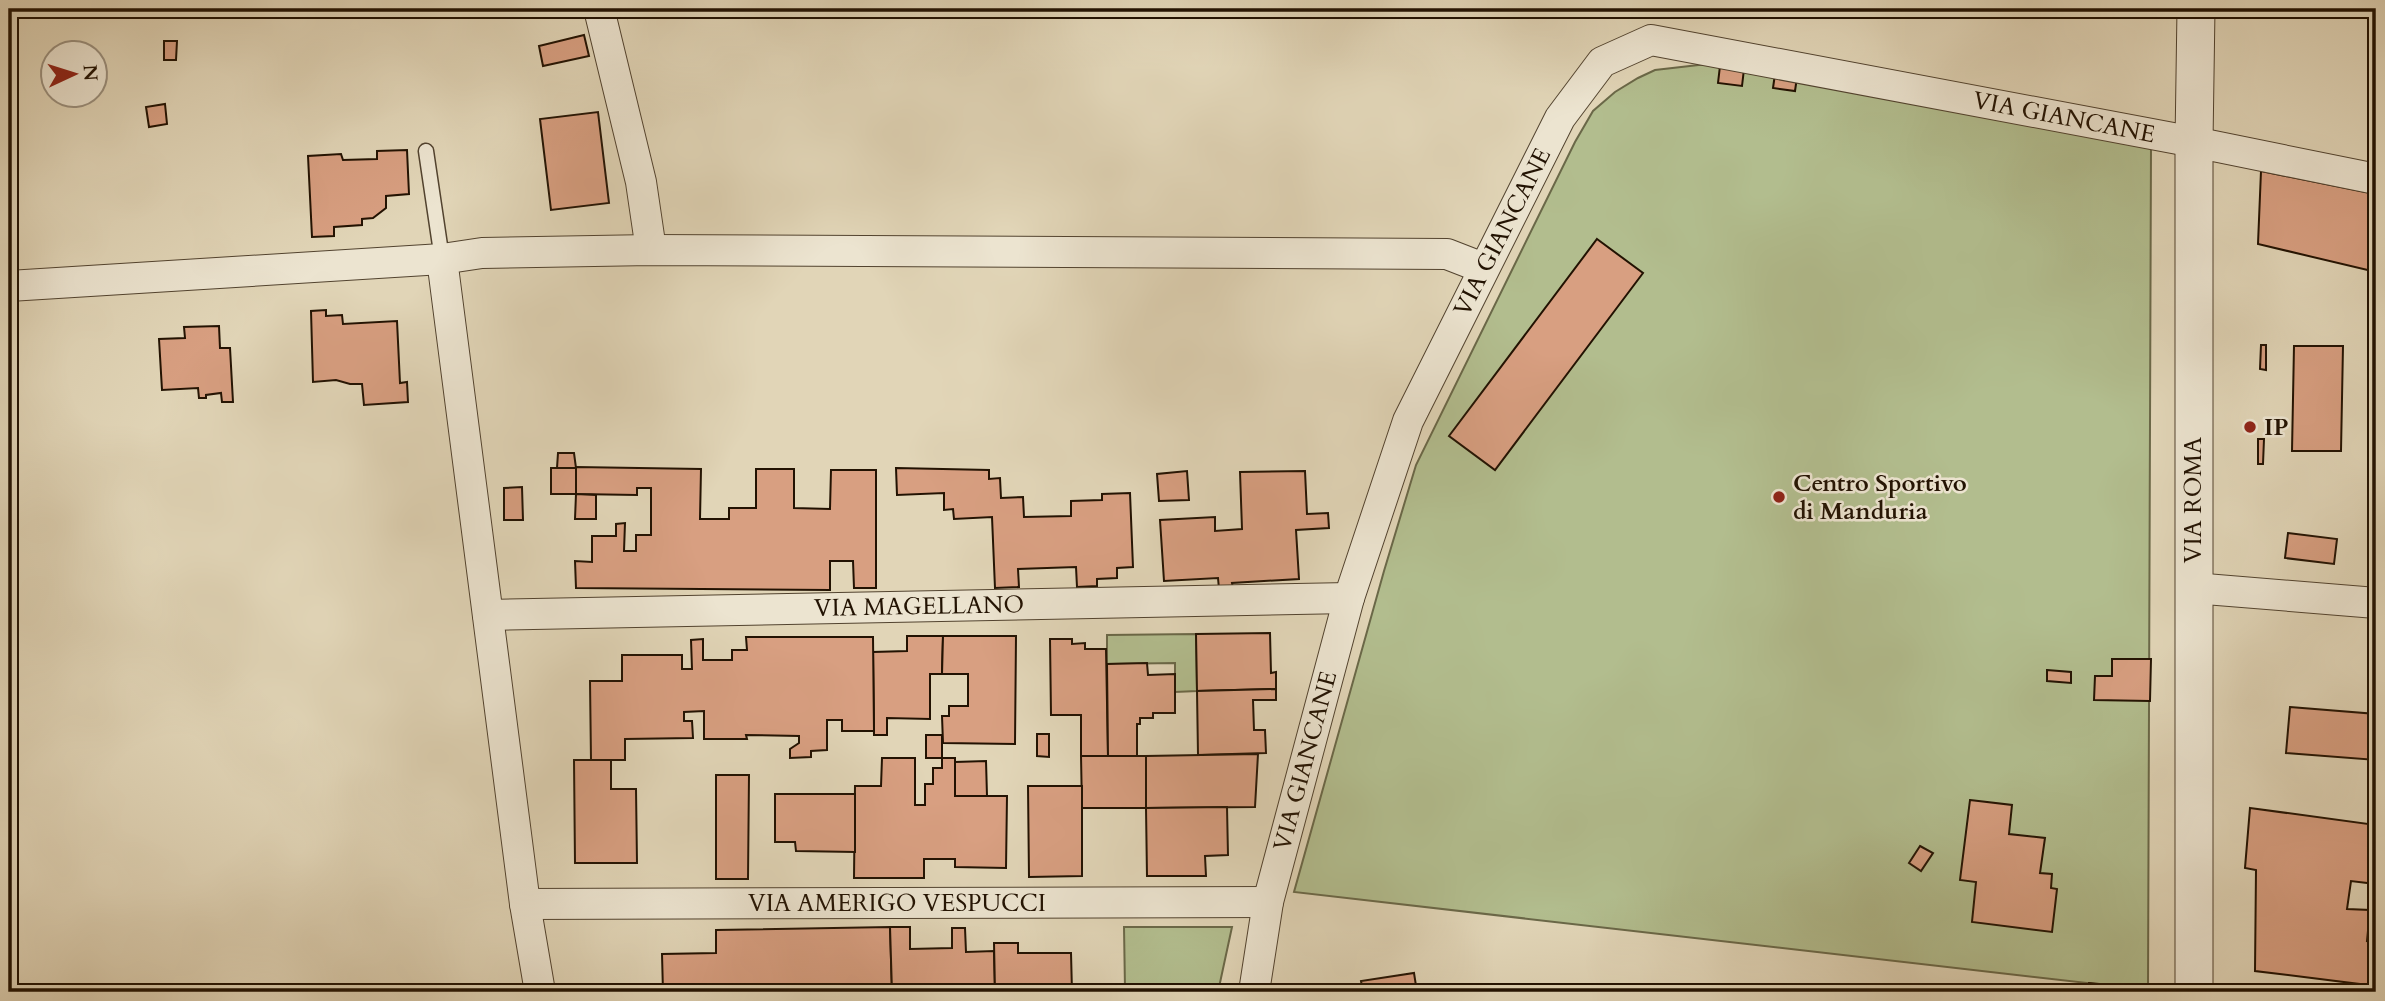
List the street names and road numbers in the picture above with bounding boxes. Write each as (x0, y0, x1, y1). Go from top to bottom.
street label: VIA GIANCANE (1970, 84, 2158, 151)
street label: VIA GIANCANE (1446, 142, 1559, 322)
street label: VIA ROMA (2177, 436, 2210, 563)
street label: VIA MAGELLANO (814, 588, 1024, 625)
street label: VIA GIANCANE (1266, 668, 1345, 855)
street label: VIA AMERIGO VESPUCCI (748, 887, 1046, 920)

